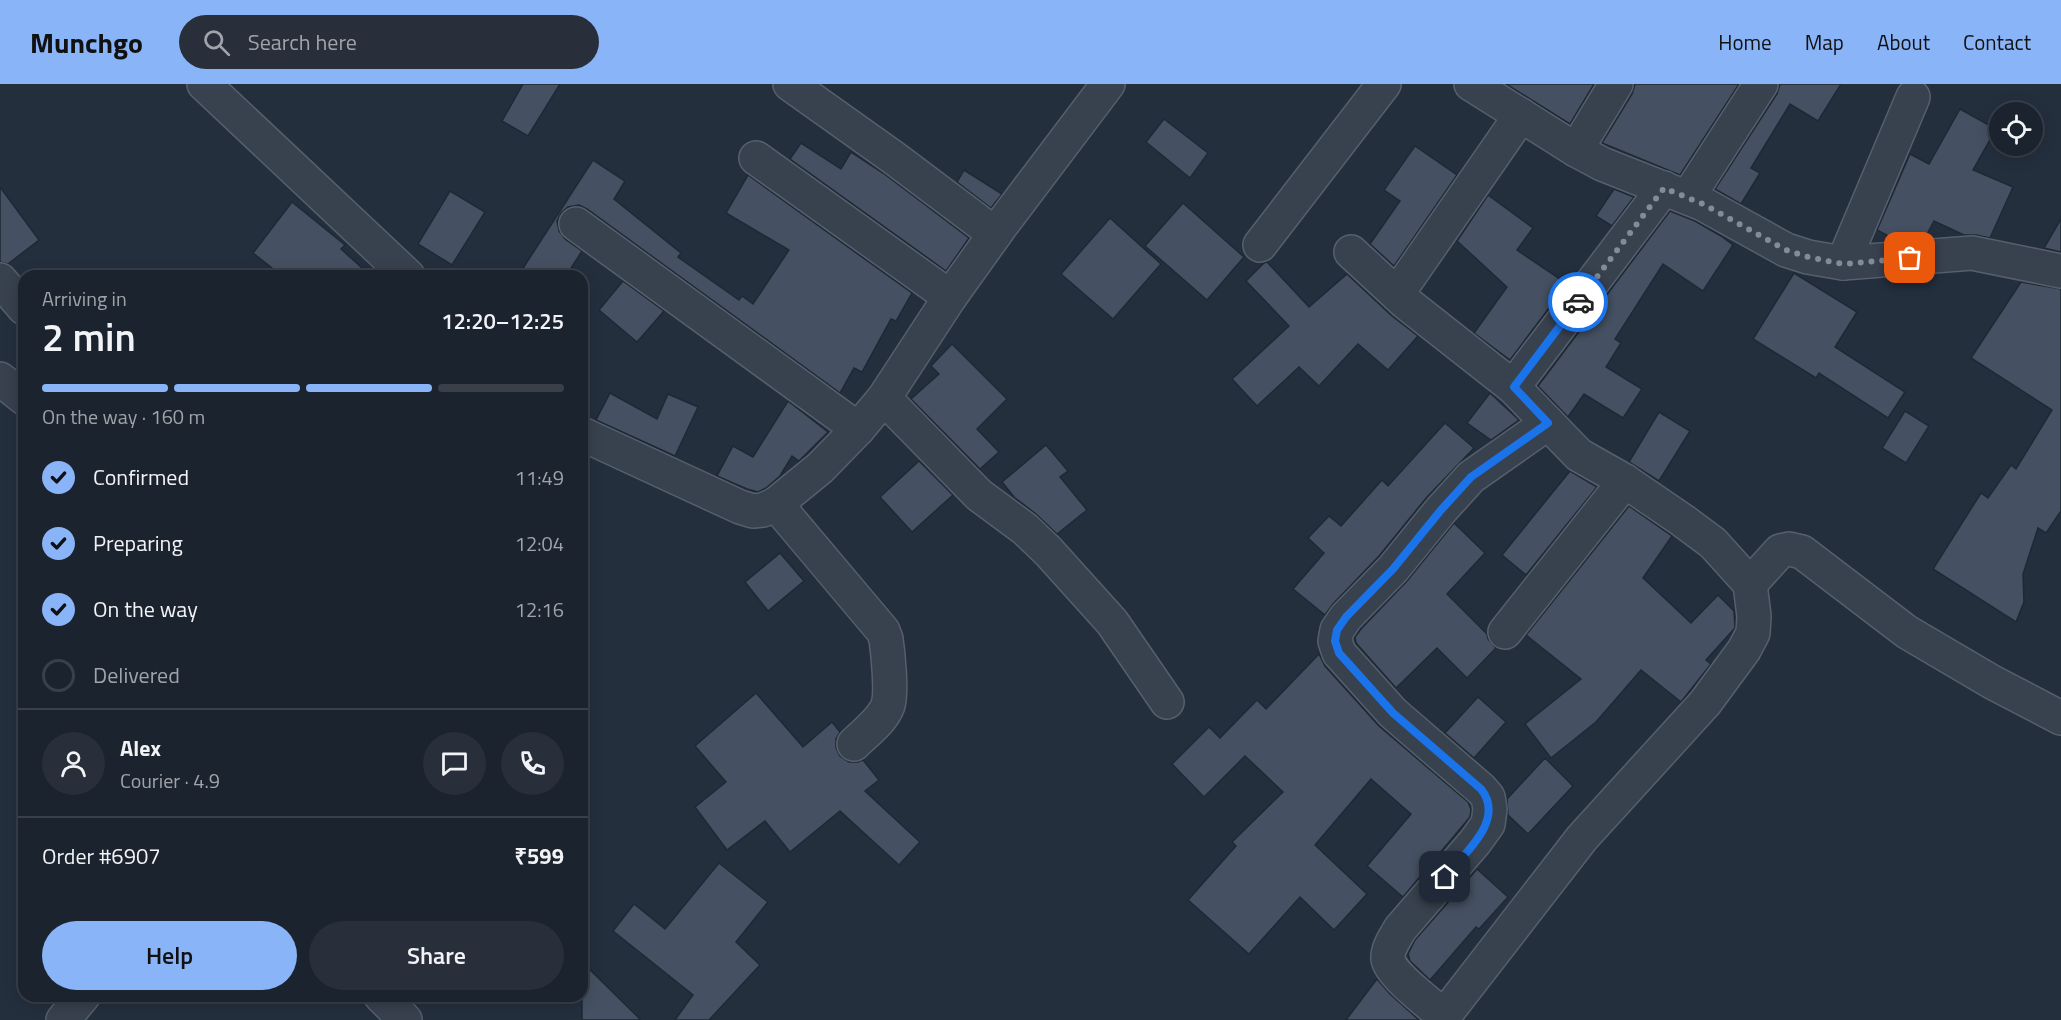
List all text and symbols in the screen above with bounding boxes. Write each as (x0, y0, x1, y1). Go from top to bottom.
search box (179, 15, 599, 69)
text: Munchgo (30, 21, 143, 64)
text: Search here (248, 25, 357, 59)
icon: search (200, 26, 233, 59)
text: Home (1718, 26, 1772, 58)
text: Map (1805, 26, 1844, 58)
text: About (1877, 26, 1930, 58)
text: Contact (1963, 26, 2031, 58)
map controls (1989, 102, 2043, 156)
button: locate (1989, 102, 2043, 156)
pin (1884, 232, 1935, 283)
icon: bag (1893, 241, 1926, 274)
courier (1548, 272, 1608, 332)
text: Arriving in (42, 283, 127, 314)
icon: car (1562, 286, 1595, 319)
text: 12:20–12:25 (441, 304, 564, 338)
text: 2 min (42, 307, 136, 366)
text: On the way · 160 m (42, 401, 205, 432)
text: Confirmed (93, 460, 189, 494)
icon: check (42, 461, 75, 494)
text: 11:49 (515, 462, 564, 493)
text: Preparing (93, 526, 183, 560)
icon: check (42, 527, 75, 560)
text: 12:04 (515, 528, 564, 559)
text: On the way (93, 592, 198, 626)
icon: check (42, 593, 75, 626)
text: 12:16 (515, 594, 564, 625)
text: Delivered (93, 658, 180, 692)
text: Alex (120, 731, 161, 765)
button: person (42, 732, 105, 795)
button: chat (423, 732, 486, 795)
button: phone (501, 732, 564, 795)
text: Courier · 4.9 (120, 765, 220, 796)
text: Order #6907 (42, 839, 161, 873)
text: ₹599 (514, 839, 564, 873)
pin (1419, 851, 1470, 902)
icon: home (1428, 860, 1461, 893)
button: Help (42, 921, 297, 990)
button: Share (309, 921, 564, 990)

